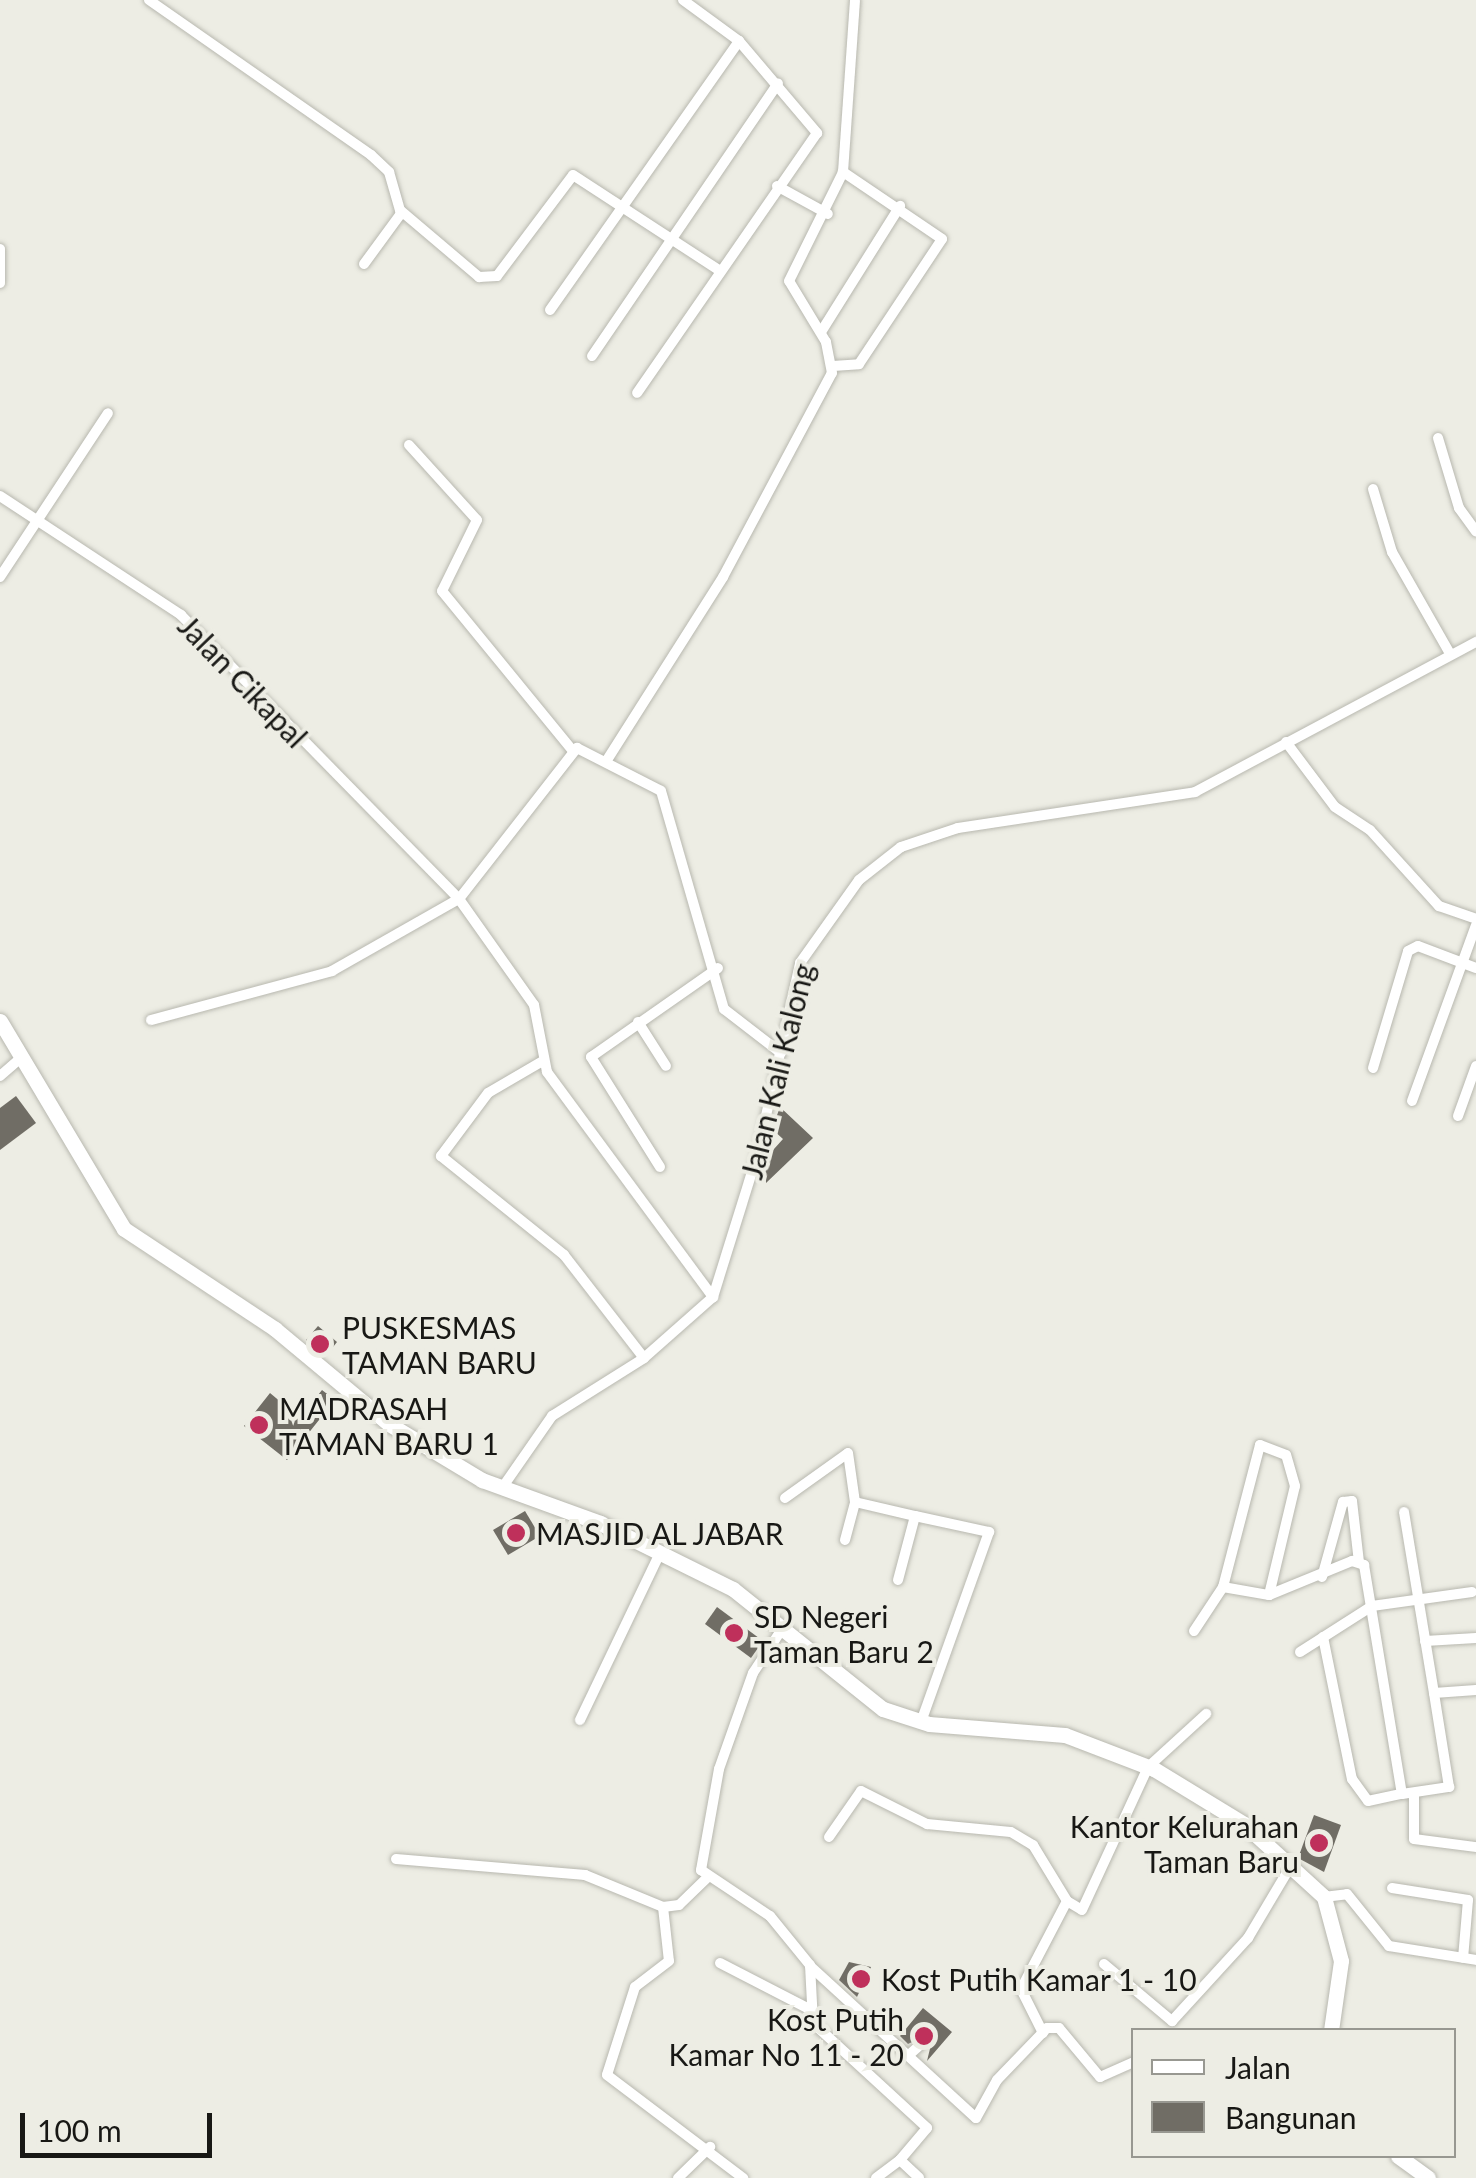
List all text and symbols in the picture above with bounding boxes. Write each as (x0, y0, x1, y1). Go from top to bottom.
street label: Jalan Cikapal (171, 607, 315, 755)
street label: Jalan Kali Kalong (733, 959, 821, 1183)
place label: PUSKESMAS TAMAN BARU (342, 1309, 537, 1380)
marker: PUSKESMAS TAMAN BARU (307, 1331, 333, 1357)
place label: MADRASAH TAMAN BARU 1 (279, 1390, 499, 1460)
marker: MADRASAH TAMAN BARU 1 (248, 1414, 270, 1436)
place label: MASJID AL JABAR (536, 1515, 786, 1551)
marker: MASJID AL JABAR (505, 1522, 527, 1544)
place label: SD Negeri Taman Baru 2 (754, 1598, 934, 1668)
marker: SD Negeri Taman Baru 2 (723, 1622, 745, 1644)
place label: Kantor Kelurahan Taman Baru (1069, 1808, 1299, 1878)
marker: Kantor Kelurahan Taman Baru (1308, 1832, 1330, 1854)
place label: Kost Putih Kamar 1 - 10 (881, 1961, 1197, 1997)
marker: Kost Putih Kamar 1 - 10 (850, 1968, 872, 1990)
place label: Kost Putih Kamar No 11 - 20 (668, 2001, 904, 2072)
marker: Kost Putih Kamar No 11 - 20 (913, 2025, 935, 2047)
legend (1131, 2028, 1456, 2158)
text: Jalan (1225, 2049, 1291, 2085)
scale bar (25, 2093, 218, 2155)
text: Bangunan (1225, 2099, 1357, 2135)
text: 100 m (37, 2112, 122, 2148)

